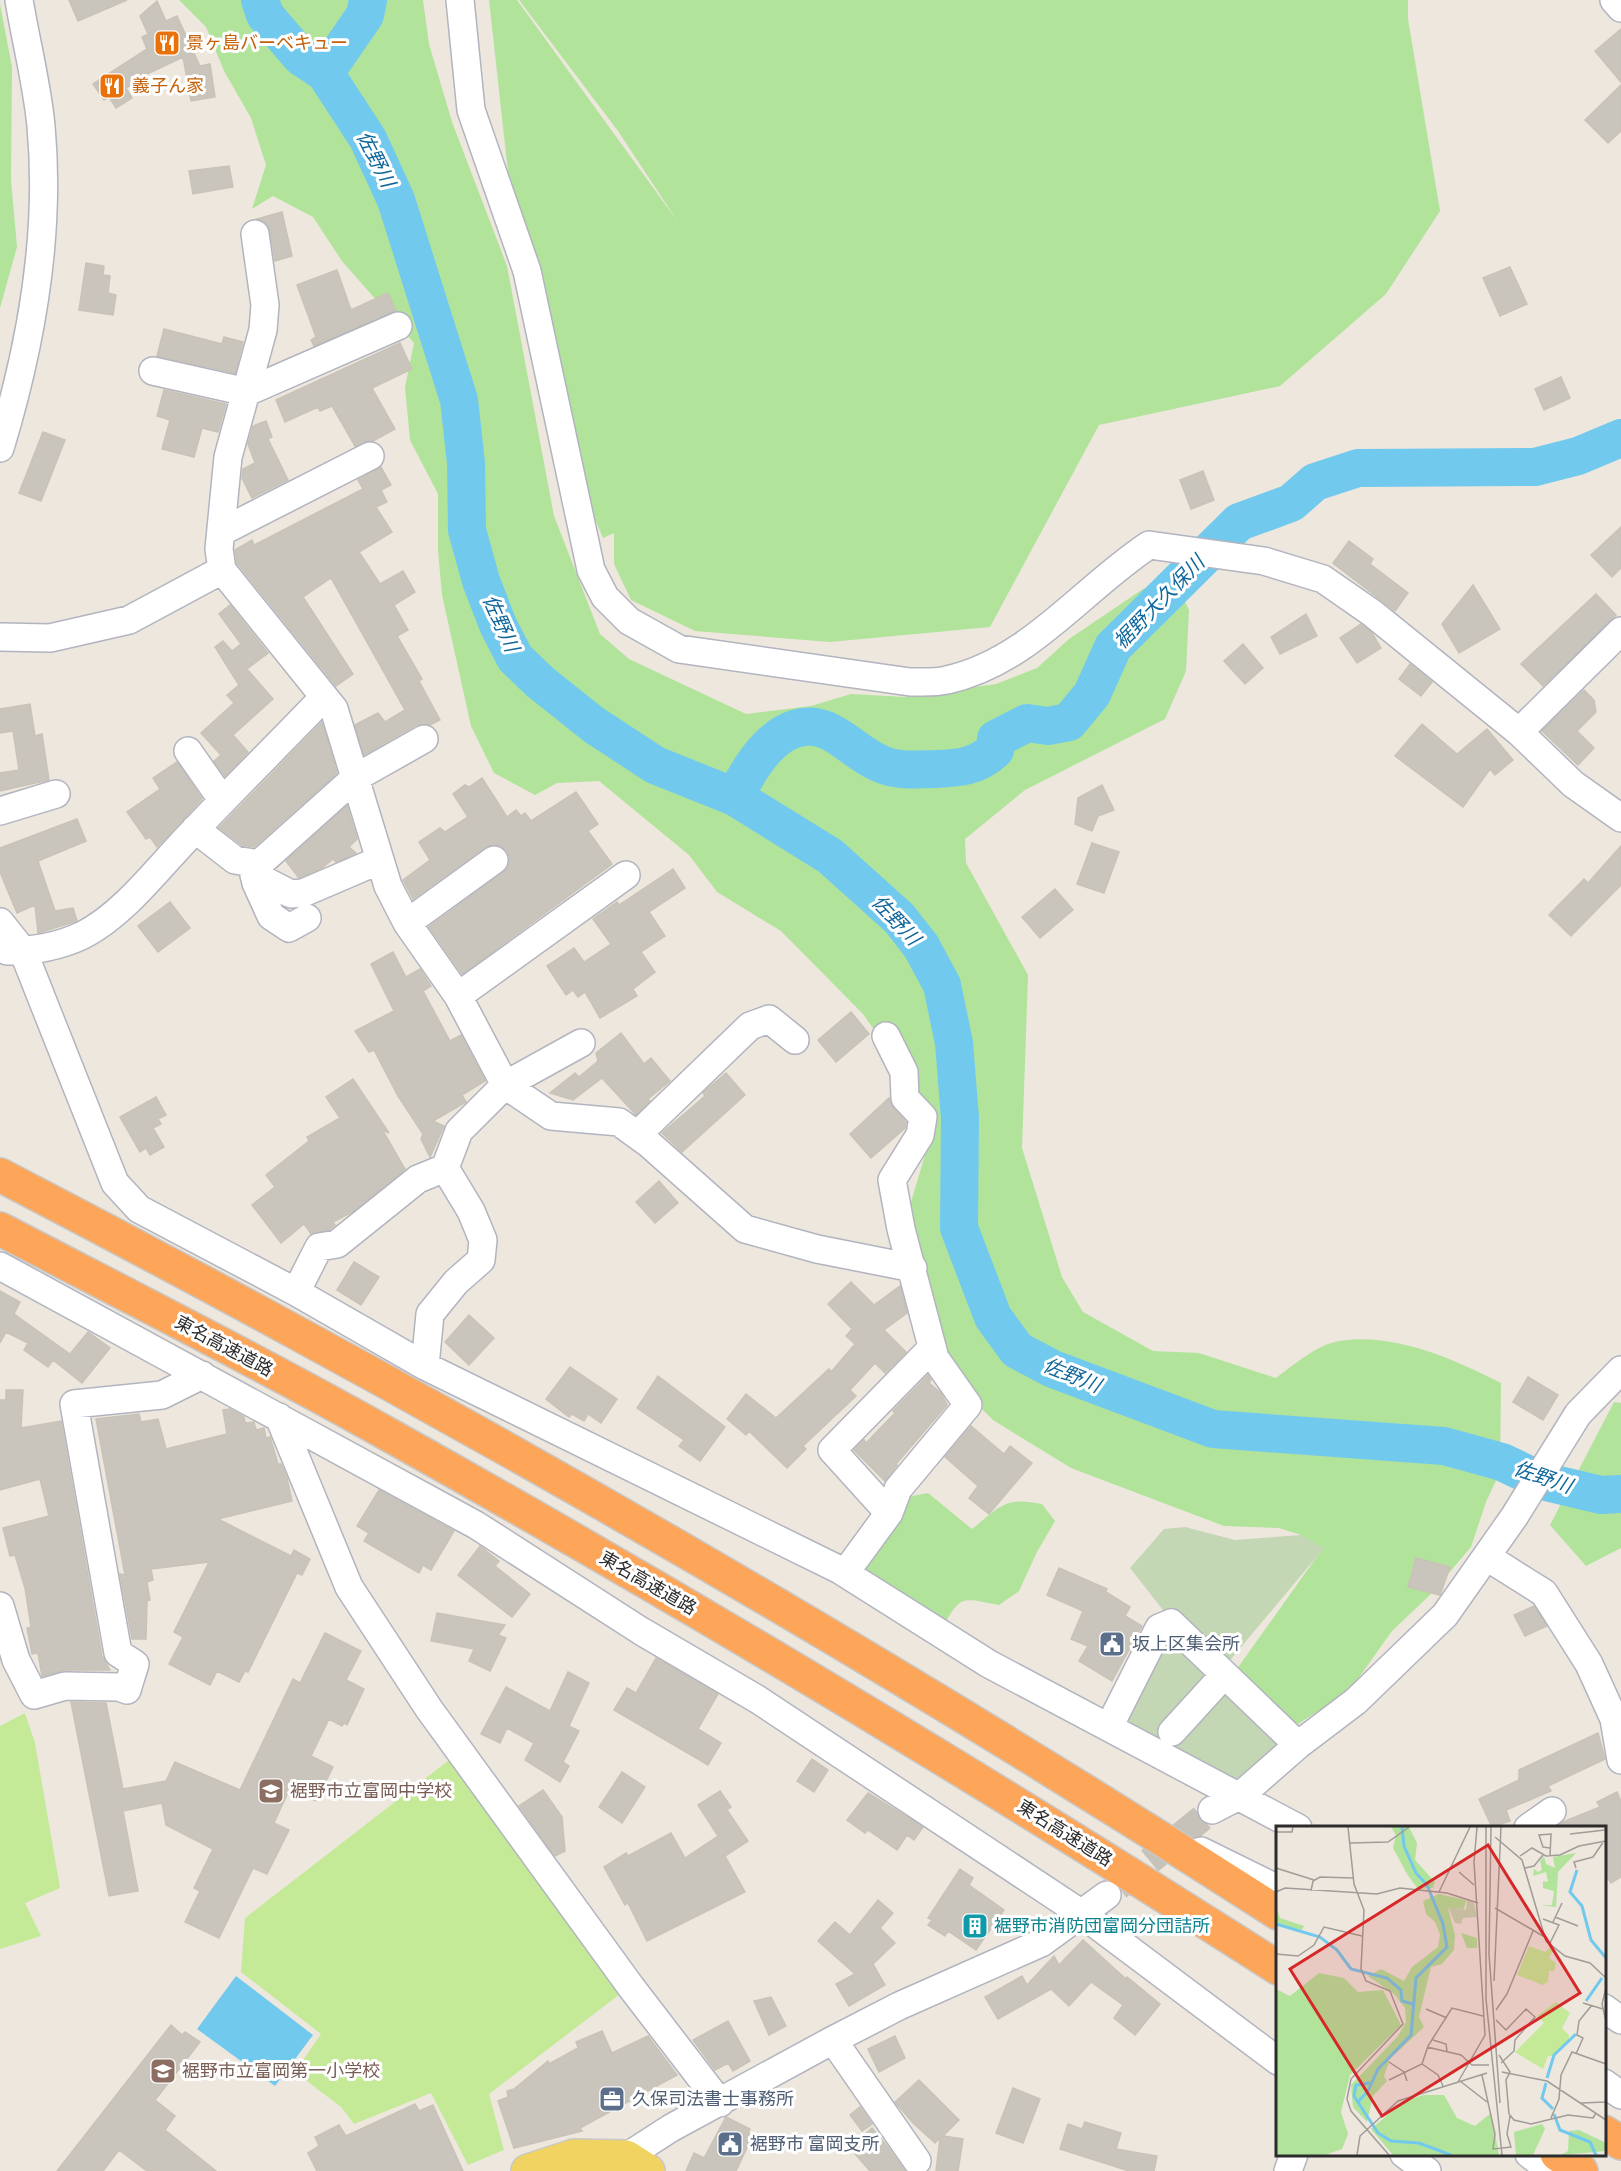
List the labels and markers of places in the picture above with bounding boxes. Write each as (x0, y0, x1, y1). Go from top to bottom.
restaurant icon: 景ヶ島バーベキュー (152, 28, 182, 58)
place label: 景ヶ島バーベキュー (186, 31, 348, 53)
restaurant icon: 義子ん家 (97, 71, 127, 101)
place label: 義子ん家 (132, 74, 204, 96)
public building icon: 坂上区集会所 (1097, 1629, 1127, 1659)
place label: 坂上区集会所 (1132, 1632, 1240, 1654)
school or university icon: 裾野市立富岡中学校 (256, 1776, 286, 1806)
place label: 裾野市立富岡中学校 (290, 1779, 452, 1801)
building icon: 裾野市消防団富岡分団詰所 (960, 1911, 990, 1941)
place label: 裾野市消防団富岡分団詰所 (994, 1914, 1210, 1936)
school or university icon: 裾野市立富岡第一小学校 (148, 2056, 178, 2086)
place label: 裾野市立富岡第一小学校 (182, 2059, 380, 2081)
office icon: 久保司法書士事務所 (597, 2084, 627, 2114)
place label: 久保司法書士事務所 (632, 2087, 794, 2109)
public building icon: 裾野市 富岡支所 (715, 2129, 745, 2159)
place label: 裾野市 富岡支所 (750, 2132, 880, 2154)

